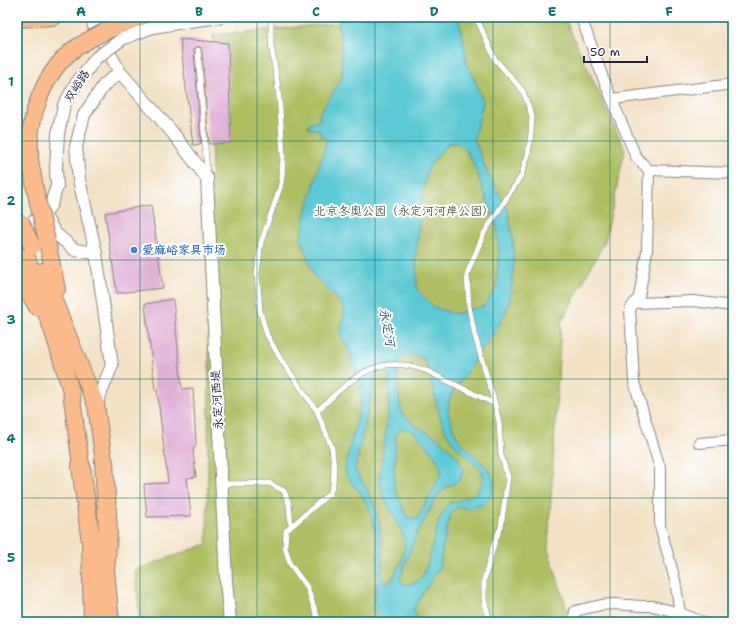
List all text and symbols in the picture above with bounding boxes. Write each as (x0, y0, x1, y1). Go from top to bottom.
text: A (76, 3, 86, 20)
text: B (195, 3, 203, 20)
text: C (312, 3, 320, 20)
text: D (429, 3, 439, 20)
text: E (548, 3, 557, 20)
text: F (665, 3, 673, 20)
scale bar (584, 38, 647, 64)
text: 50 m (590, 44, 620, 60)
street label: 双峪路 (60, 67, 94, 105)
text: 1 (8, 73, 14, 90)
text: 2 (6, 192, 16, 209)
park label: 北京冬奥公园（永定河河岸公园） (314, 203, 494, 219)
place label: 爱麻峪家具市场 (142, 242, 226, 258)
marker: 爱麻峪家具市场 (129, 245, 139, 255)
water label: 永定河 (376, 306, 400, 350)
text: 3 (6, 311, 16, 328)
street label: 永定河西堤 (207, 370, 227, 430)
text: 4 (6, 430, 16, 447)
text: 5 (7, 549, 15, 566)

